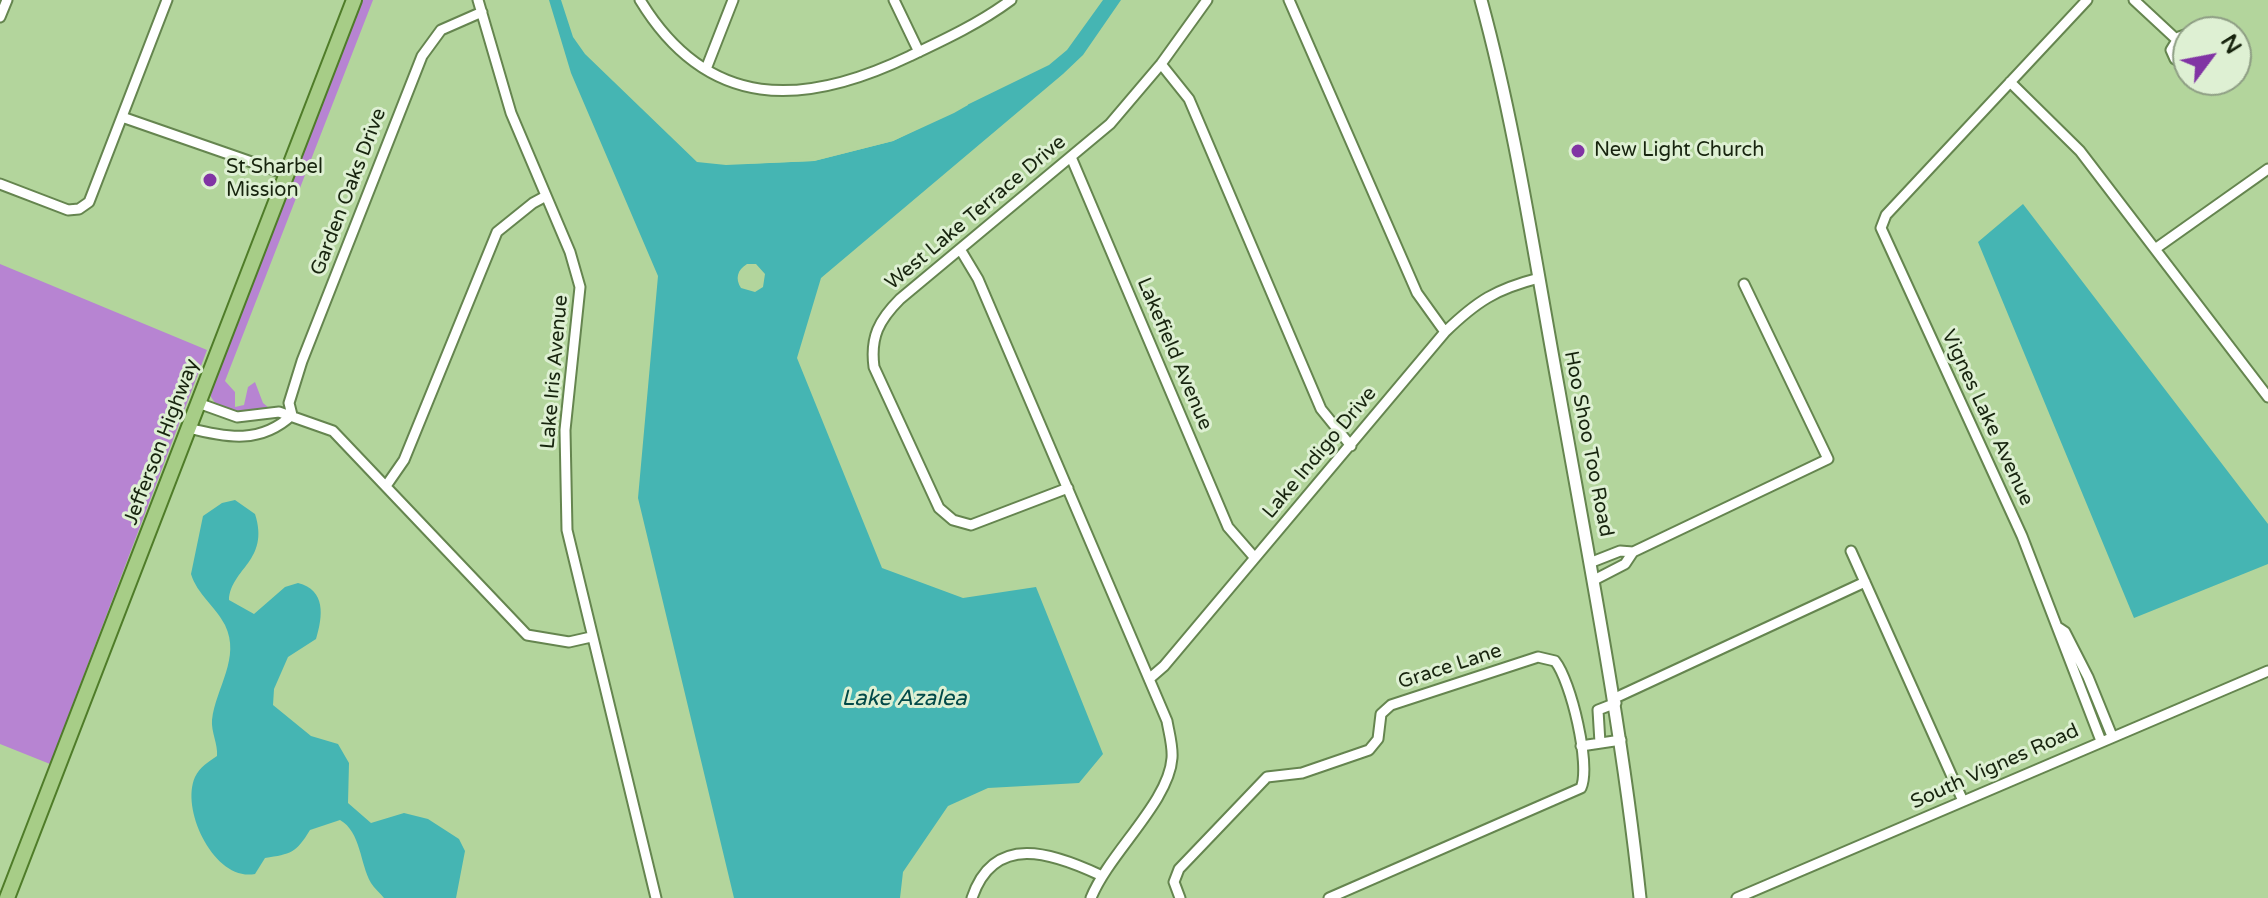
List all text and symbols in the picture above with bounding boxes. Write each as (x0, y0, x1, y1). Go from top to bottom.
north arrow (2172, 16, 2252, 96)
text: N (2215, 30, 2246, 59)
street label: Garden Oaks Drive (306, 105, 392, 279)
street label: West Lake Terrace Drive (881, 130, 1071, 296)
place label: New Light Church (1594, 139, 1764, 163)
marker: New Light Church (1569, 142, 1587, 160)
place label: St Sharbel Mission (226, 156, 323, 203)
marker: St Sharbel Mission (201, 171, 219, 189)
street label: Lakefield Avenue (1131, 274, 1217, 434)
street label: Lake Iris Avenue (536, 294, 574, 450)
street label: Vignes Lake Avenue (1936, 326, 2038, 510)
street label: Hoo Shoo Too Road (1558, 349, 1618, 539)
street label: Jefferson Highway (119, 356, 205, 528)
street label: Lake Indigo Drive (1258, 382, 1382, 524)
street label: Grace Lane (1395, 639, 1505, 695)
water label: Lake Azalea (841, 686, 967, 712)
street label: South Vignes Road (1907, 719, 2083, 815)

